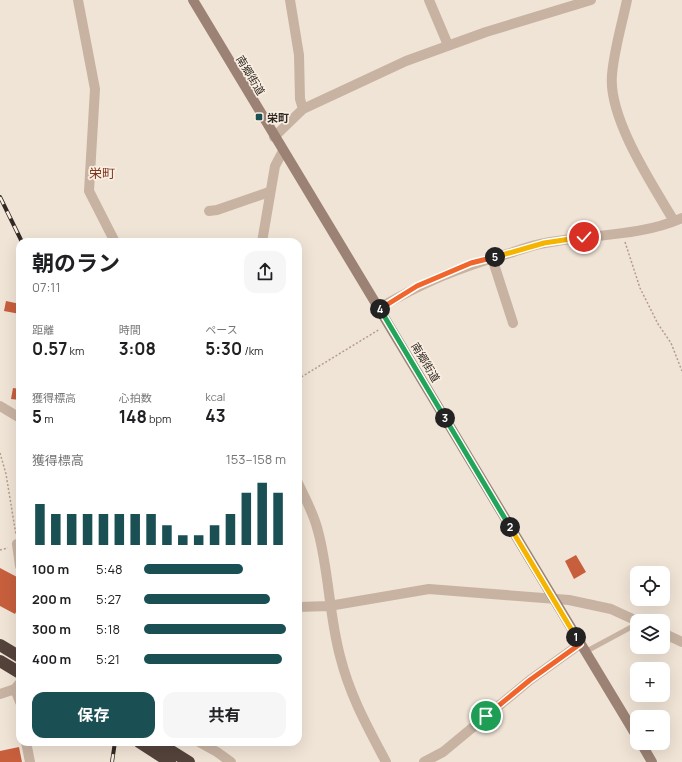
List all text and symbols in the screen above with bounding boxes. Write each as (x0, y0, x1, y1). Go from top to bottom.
street label: 南郷街道 (233, 52, 269, 98)
place label: 栄町 (267, 110, 289, 125)
marker: 栄町 (254, 112, 264, 122)
district label: 栄町 (89, 164, 115, 182)
pin (567, 220, 601, 254)
icon: check (573, 226, 595, 248)
pin: 5 (485, 247, 505, 267)
text: 朝のラン (32, 248, 120, 278)
text: 5 (492, 249, 498, 264)
button: share (244, 251, 286, 293)
text: 07:11 (32, 278, 60, 296)
pin: 4 (370, 299, 390, 319)
text: 4 (377, 301, 383, 316)
text: 距離 (32, 322, 54, 337)
text: 時間 (119, 322, 141, 337)
text: ペース (205, 322, 238, 337)
text: 0.57 (32, 337, 67, 360)
text: 3:08 (119, 337, 156, 360)
text: 5:30 (205, 337, 242, 360)
street label: 南郷街道 (408, 339, 444, 385)
text: km (67, 343, 84, 358)
text: /km (242, 343, 263, 358)
text: kcal (205, 389, 225, 404)
text: 獲得標高 (32, 390, 76, 405)
text: 心拍数 (119, 390, 152, 405)
text: 43 (205, 404, 226, 427)
text: 5 (32, 405, 42, 428)
text: 148 (119, 405, 147, 428)
pin: 3 (435, 408, 455, 428)
text: 3 (442, 410, 448, 425)
text: m (42, 411, 54, 426)
text: bpm (147, 411, 171, 426)
text: 153–158 m (226, 450, 286, 468)
text: 獲得標高 (32, 451, 84, 469)
pin: 2 (500, 517, 520, 537)
text: 2 (507, 519, 513, 534)
text: 100 m (32, 560, 69, 578)
text: 5:48 (96, 560, 123, 578)
map controls (630, 566, 670, 750)
button: locate (630, 566, 670, 606)
text: 200 m (32, 590, 71, 608)
text: 5:27 (96, 590, 121, 608)
button: layers (630, 614, 670, 654)
text: 300 m (32, 620, 71, 638)
text: 5:18 (96, 620, 120, 638)
pin: 1 (566, 627, 586, 647)
text: 1 (574, 629, 578, 644)
text: 400 m (32, 650, 71, 668)
text: 5:21 (96, 650, 120, 668)
button: + (630, 662, 670, 702)
button: 保存 (32, 692, 155, 738)
button: 共有 (163, 692, 286, 738)
pin (469, 699, 503, 733)
icon: arrive (475, 705, 497, 727)
button: − (630, 710, 670, 750)

